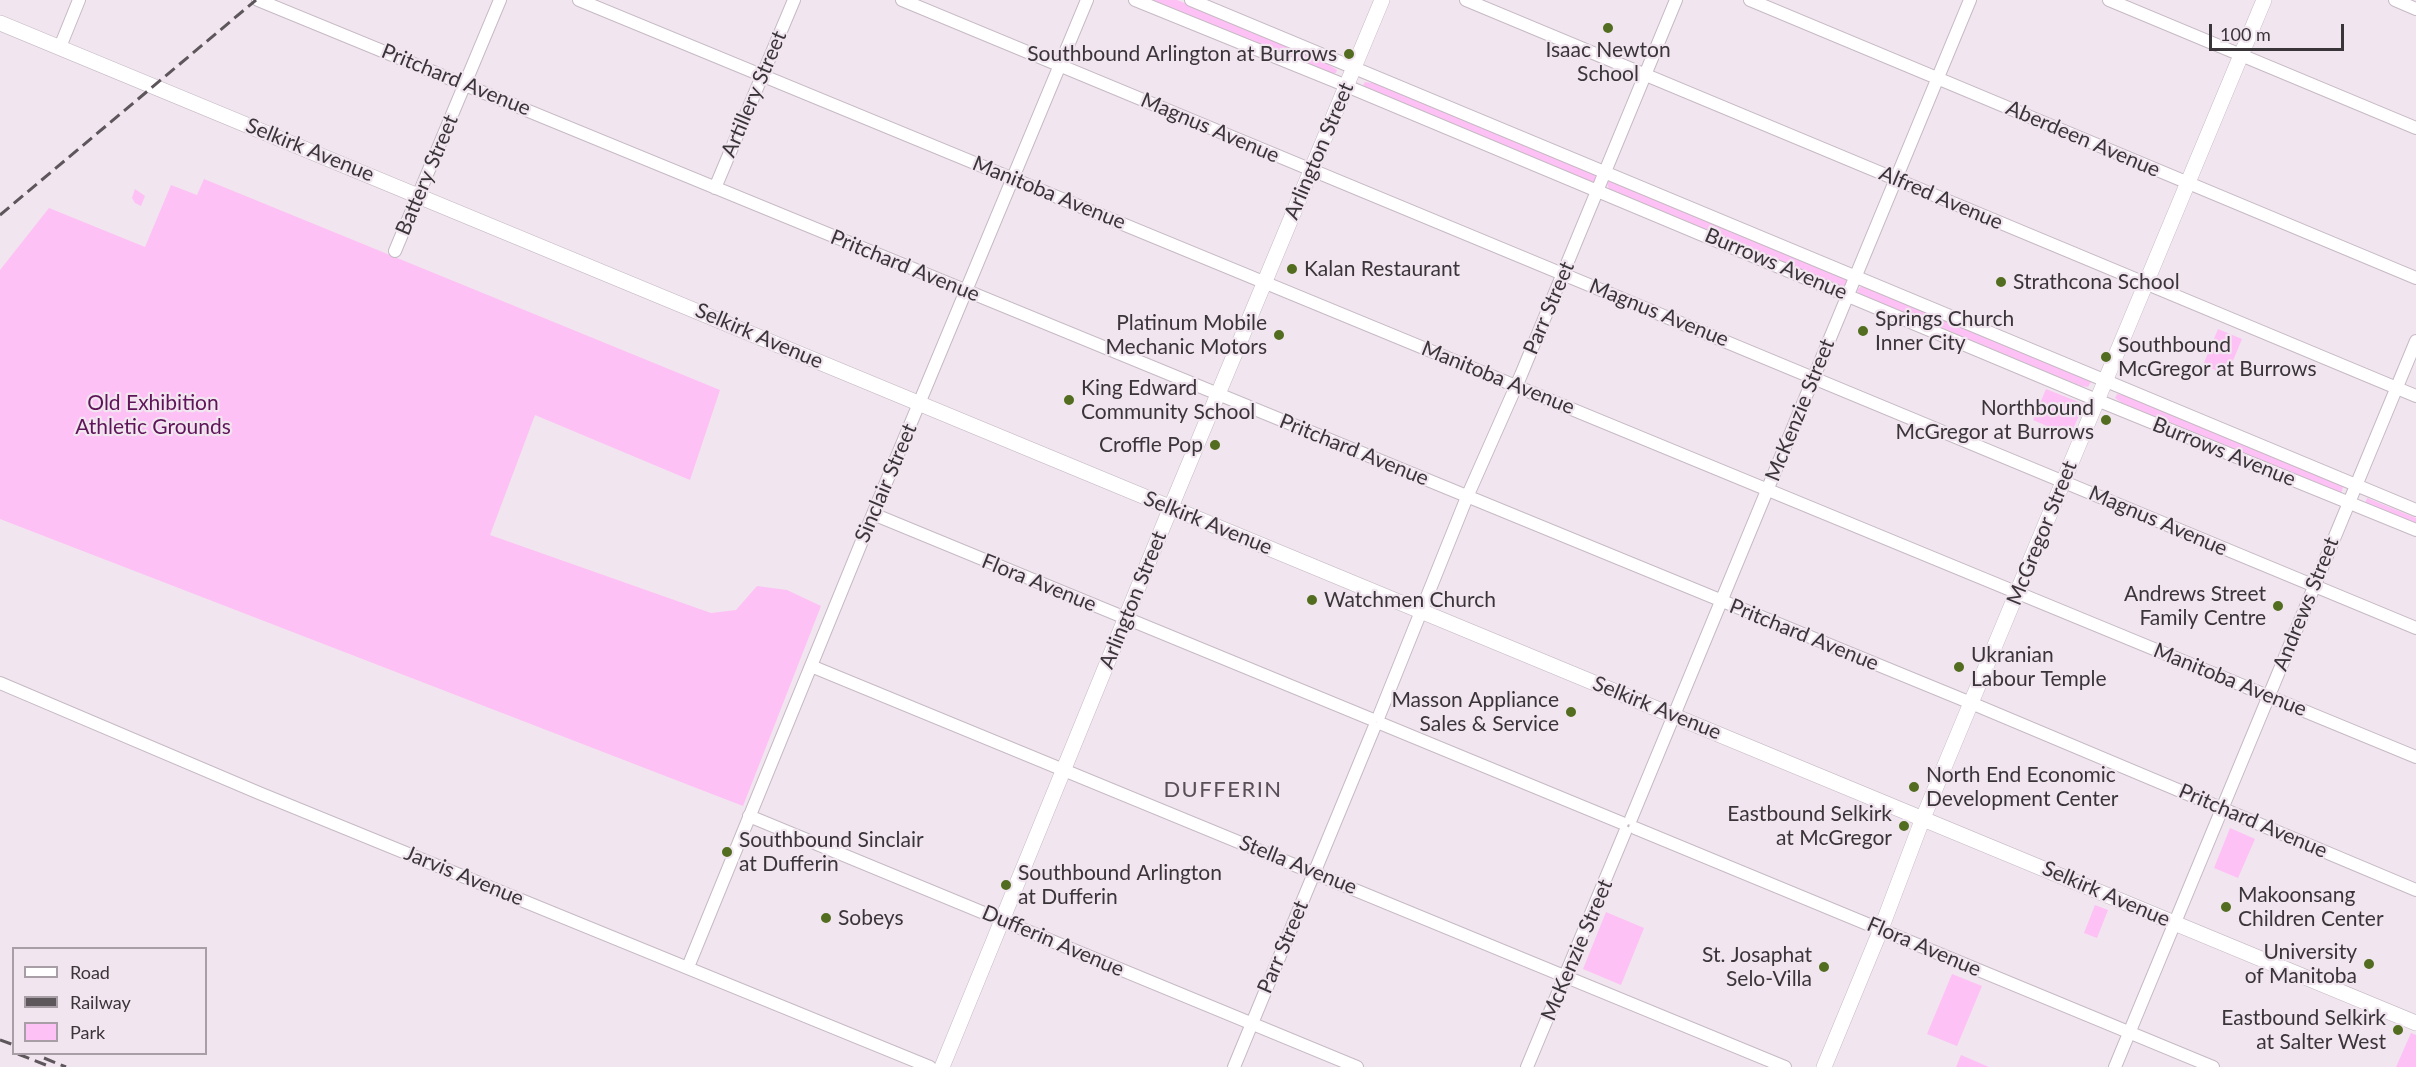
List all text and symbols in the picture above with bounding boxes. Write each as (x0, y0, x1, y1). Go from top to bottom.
scale bar (2212, 12, 2347, 50)
marker: Isaac Newton School (1601, 21, 1615, 35)
text: 100 m (2220, 23, 2271, 45)
street label: Artillery Street (716, 27, 792, 161)
place label: Isaac Newton School (1545, 37, 1671, 87)
street label: Pritchard Avenue (378, 39, 534, 121)
place label: Southbound Arlington at Burrows (1027, 41, 1337, 67)
marker: Southbound Arlington at Burrows (1342, 47, 1356, 61)
street label: Arlington Street (1279, 79, 1359, 223)
street label: Magnus Avenue (1137, 87, 1283, 169)
street label: Aberdeen Avenue (2002, 95, 2164, 183)
street label: Battery Street (390, 111, 464, 239)
street label: Selkirk Avenue (242, 113, 378, 187)
street label: Manitoba Avenue (969, 151, 1129, 235)
street label: Alfred Avenue (1876, 161, 2006, 235)
street label: Burrows Avenue (1701, 223, 1851, 305)
street label: Pritchard Avenue (827, 225, 983, 307)
place label: Kalan Restaurant (1304, 256, 1460, 282)
street label: Parr Street (1518, 258, 1580, 358)
marker: Kalan Restaurant (1285, 262, 1299, 276)
place label: Strathcona School (2013, 269, 2180, 295)
street label: Magnus Avenue (1586, 274, 1732, 352)
marker: Strathcona School (1994, 275, 2008, 289)
street label: Selkirk Avenue (691, 298, 827, 374)
place label: Springs Church Inner City (1875, 306, 2014, 356)
place label: Platinum Mobile Mechanic Motors (1105, 310, 1267, 360)
marker: Springs Church Inner City (1856, 324, 1870, 338)
marker: Platinum Mobile Mechanic Motors (1272, 328, 1286, 342)
place label: Southbound McGregor at Burrows (2118, 332, 2317, 382)
street label: McKenzie Street (1760, 335, 1840, 485)
street label: Manitoba Avenue (1418, 336, 1578, 420)
marker: Southbound McGregor at Burrows (2099, 350, 2113, 364)
place label: King Edward Community School (1081, 375, 1255, 425)
park label: Old Exhibition Athletic Grounds (75, 390, 231, 440)
marker: King Edward Community School (1062, 393, 1076, 407)
place label: Northbound McGregor at Burrows (1895, 395, 2094, 445)
street label: Pritchard Avenue (1276, 409, 1432, 491)
street label: Burrows Avenue (2149, 412, 2299, 492)
marker: Northbound McGregor at Burrows (2099, 413, 2113, 427)
street label: Sinclair Street (850, 420, 922, 546)
place label: Croffle Pop (1099, 432, 1203, 458)
marker: Croffle Pop (1208, 438, 1222, 452)
street label: McGregor Street (2002, 457, 2082, 609)
street label: Magnus Avenue (2085, 480, 2231, 562)
street label: Selkirk Avenue (1140, 486, 1276, 560)
street label: Arlington Street (1094, 527, 1172, 673)
street label: Andrews Street (2268, 533, 2344, 675)
street label: Flora Avenue (978, 549, 1100, 617)
place label: Andrews Street Family Centre (2124, 581, 2266, 631)
place label: Watchmen Church (1324, 587, 1496, 613)
marker: Watchmen Church (1305, 593, 1319, 607)
street label: Pritchard Avenue (1726, 594, 1882, 676)
marker: Andrews Street Family Centre (2271, 599, 2285, 613)
street label: Manitoba Avenue (2150, 638, 2310, 722)
place label: Ukranian Labour Temple (1971, 642, 2107, 692)
marker: Ukranian Labour Temple (1952, 660, 1966, 674)
street label: Selkirk Avenue (1589, 671, 1725, 745)
place label: Masson Appliance Sales & Service (1391, 687, 1559, 737)
marker: Masson Appliance Sales & Service (1564, 705, 1578, 719)
place label: North End Economic Development Center (1926, 762, 2118, 812)
district label: DUFFERIN (1163, 777, 1283, 803)
street label: Pritchard Avenue (2175, 778, 2331, 864)
marker: North End Economic Development Center (1907, 780, 1921, 794)
place label: Eastbound Selkirk at McGregor (1727, 801, 1892, 851)
marker: Eastbound Selkirk at McGregor (1897, 819, 1911, 833)
place label: Southbound Sinclair at Dufferin (739, 827, 924, 877)
street label: Stella Avenue (1235, 830, 1361, 900)
street label: Jarvis Avenue (401, 841, 527, 911)
marker: Southbound Sinclair at Dufferin (720, 845, 734, 859)
street label: Selkirk Avenue (2038, 856, 2174, 932)
place label: Southbound Arlington at Dufferin (1018, 860, 1222, 910)
street label: McKenzie Street (1536, 875, 1618, 1025)
marker: Southbound Arlington at Dufferin (999, 878, 1013, 892)
place label: Makoonsang Children Center (2238, 882, 2384, 932)
street label: Parr Street (1252, 897, 1314, 997)
street label: Dufferin Avenue (978, 900, 1128, 982)
marker: Makoonsang Children Center (2219, 900, 2233, 914)
place label: Sobeys (838, 905, 904, 931)
marker: Sobeys (819, 911, 833, 925)
street label: Flora Avenue (1863, 912, 1985, 982)
place label: University of Manitoba (2245, 939, 2357, 989)
place label: St. Josaphat Selo-Villa (1702, 942, 1812, 992)
legend (12, 947, 207, 1055)
marker: University of Manitoba (2362, 957, 2376, 971)
marker: St. Josaphat Selo-Villa (1817, 960, 1831, 974)
text: Road (70, 961, 110, 983)
text: Railway (70, 991, 131, 1013)
place label: Eastbound Selkirk at Salter West (2221, 1005, 2386, 1055)
text: Park (70, 1021, 105, 1043)
marker: Eastbound Selkirk at Salter West (2391, 1023, 2405, 1037)

